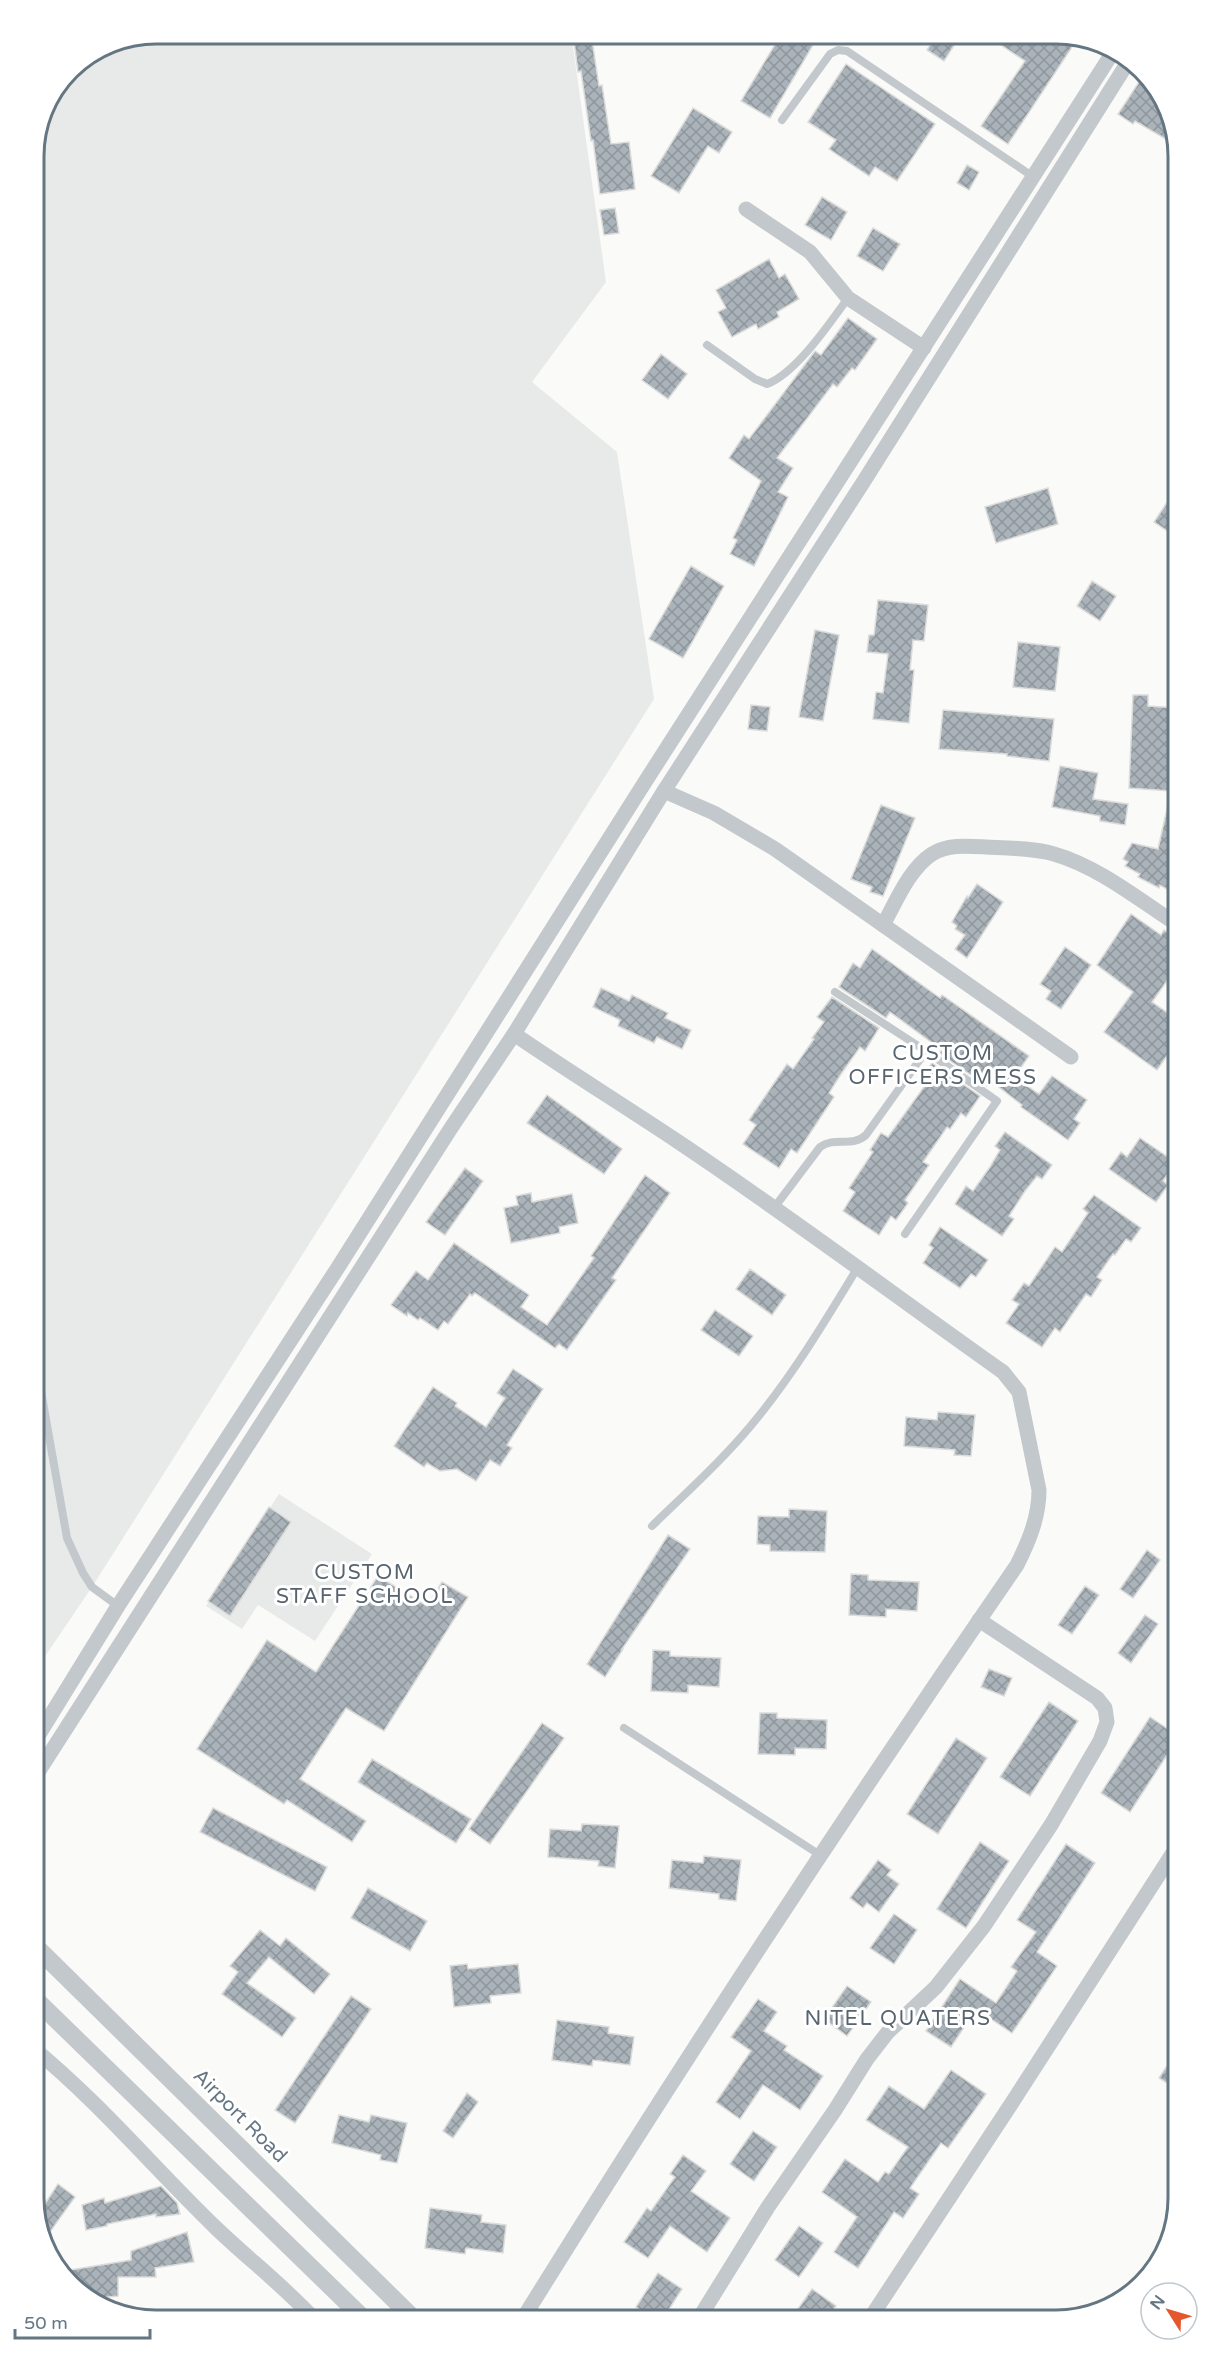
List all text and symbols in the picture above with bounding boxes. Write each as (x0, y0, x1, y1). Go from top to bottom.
district label: CUSTOM OFFICERS MESS (849, 1041, 1037, 1090)
district label: CUSTOM STAFF SCHOOL (276, 1560, 454, 1609)
district label: NITEL QUATERS (804, 2006, 992, 2031)
street label: Airport Road (188, 2064, 292, 2168)
north arrow (1139, 2281, 1199, 2341)
text: N (1146, 2291, 1170, 2314)
scale bar (15, 2302, 150, 2340)
text: 50 m (24, 2312, 68, 2334)

